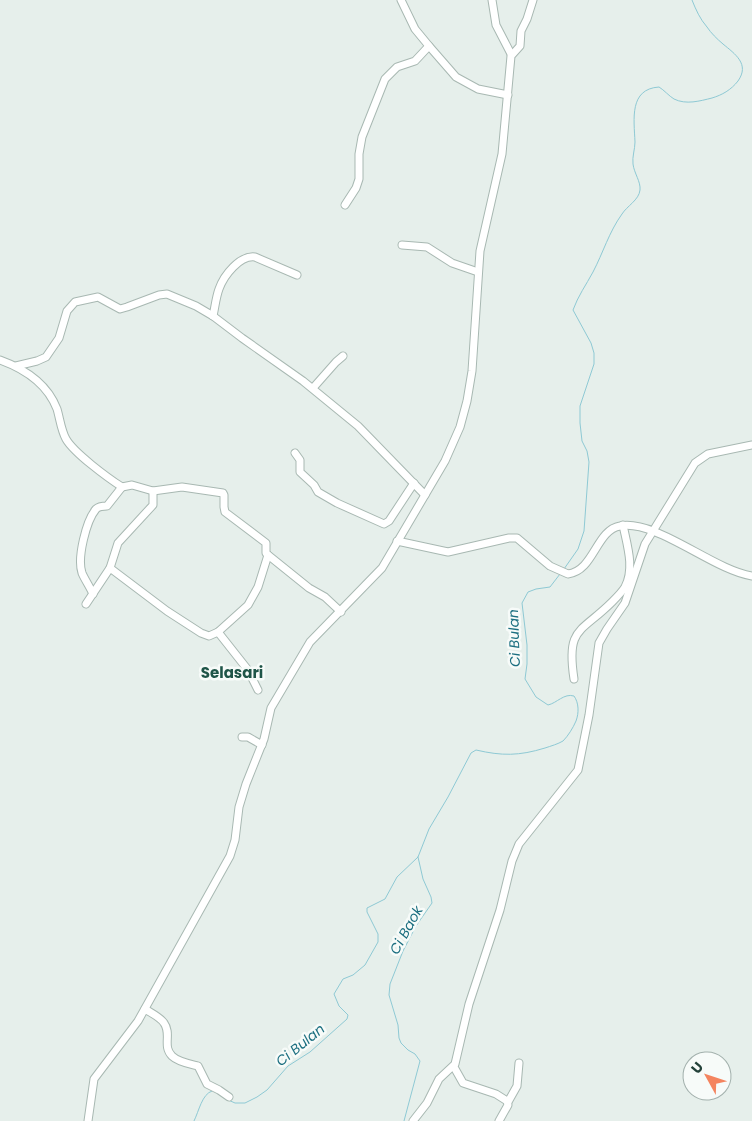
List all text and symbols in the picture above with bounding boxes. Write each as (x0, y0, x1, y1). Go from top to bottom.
water label: Ci Bulan (503, 609, 525, 667)
district label: Selasari (201, 662, 263, 683)
water label: Ci Baok (384, 901, 428, 958)
water label: Ci Bulan (271, 1019, 329, 1071)
north arrow (682, 1051, 732, 1101)
text: U (686, 1057, 708, 1078)

